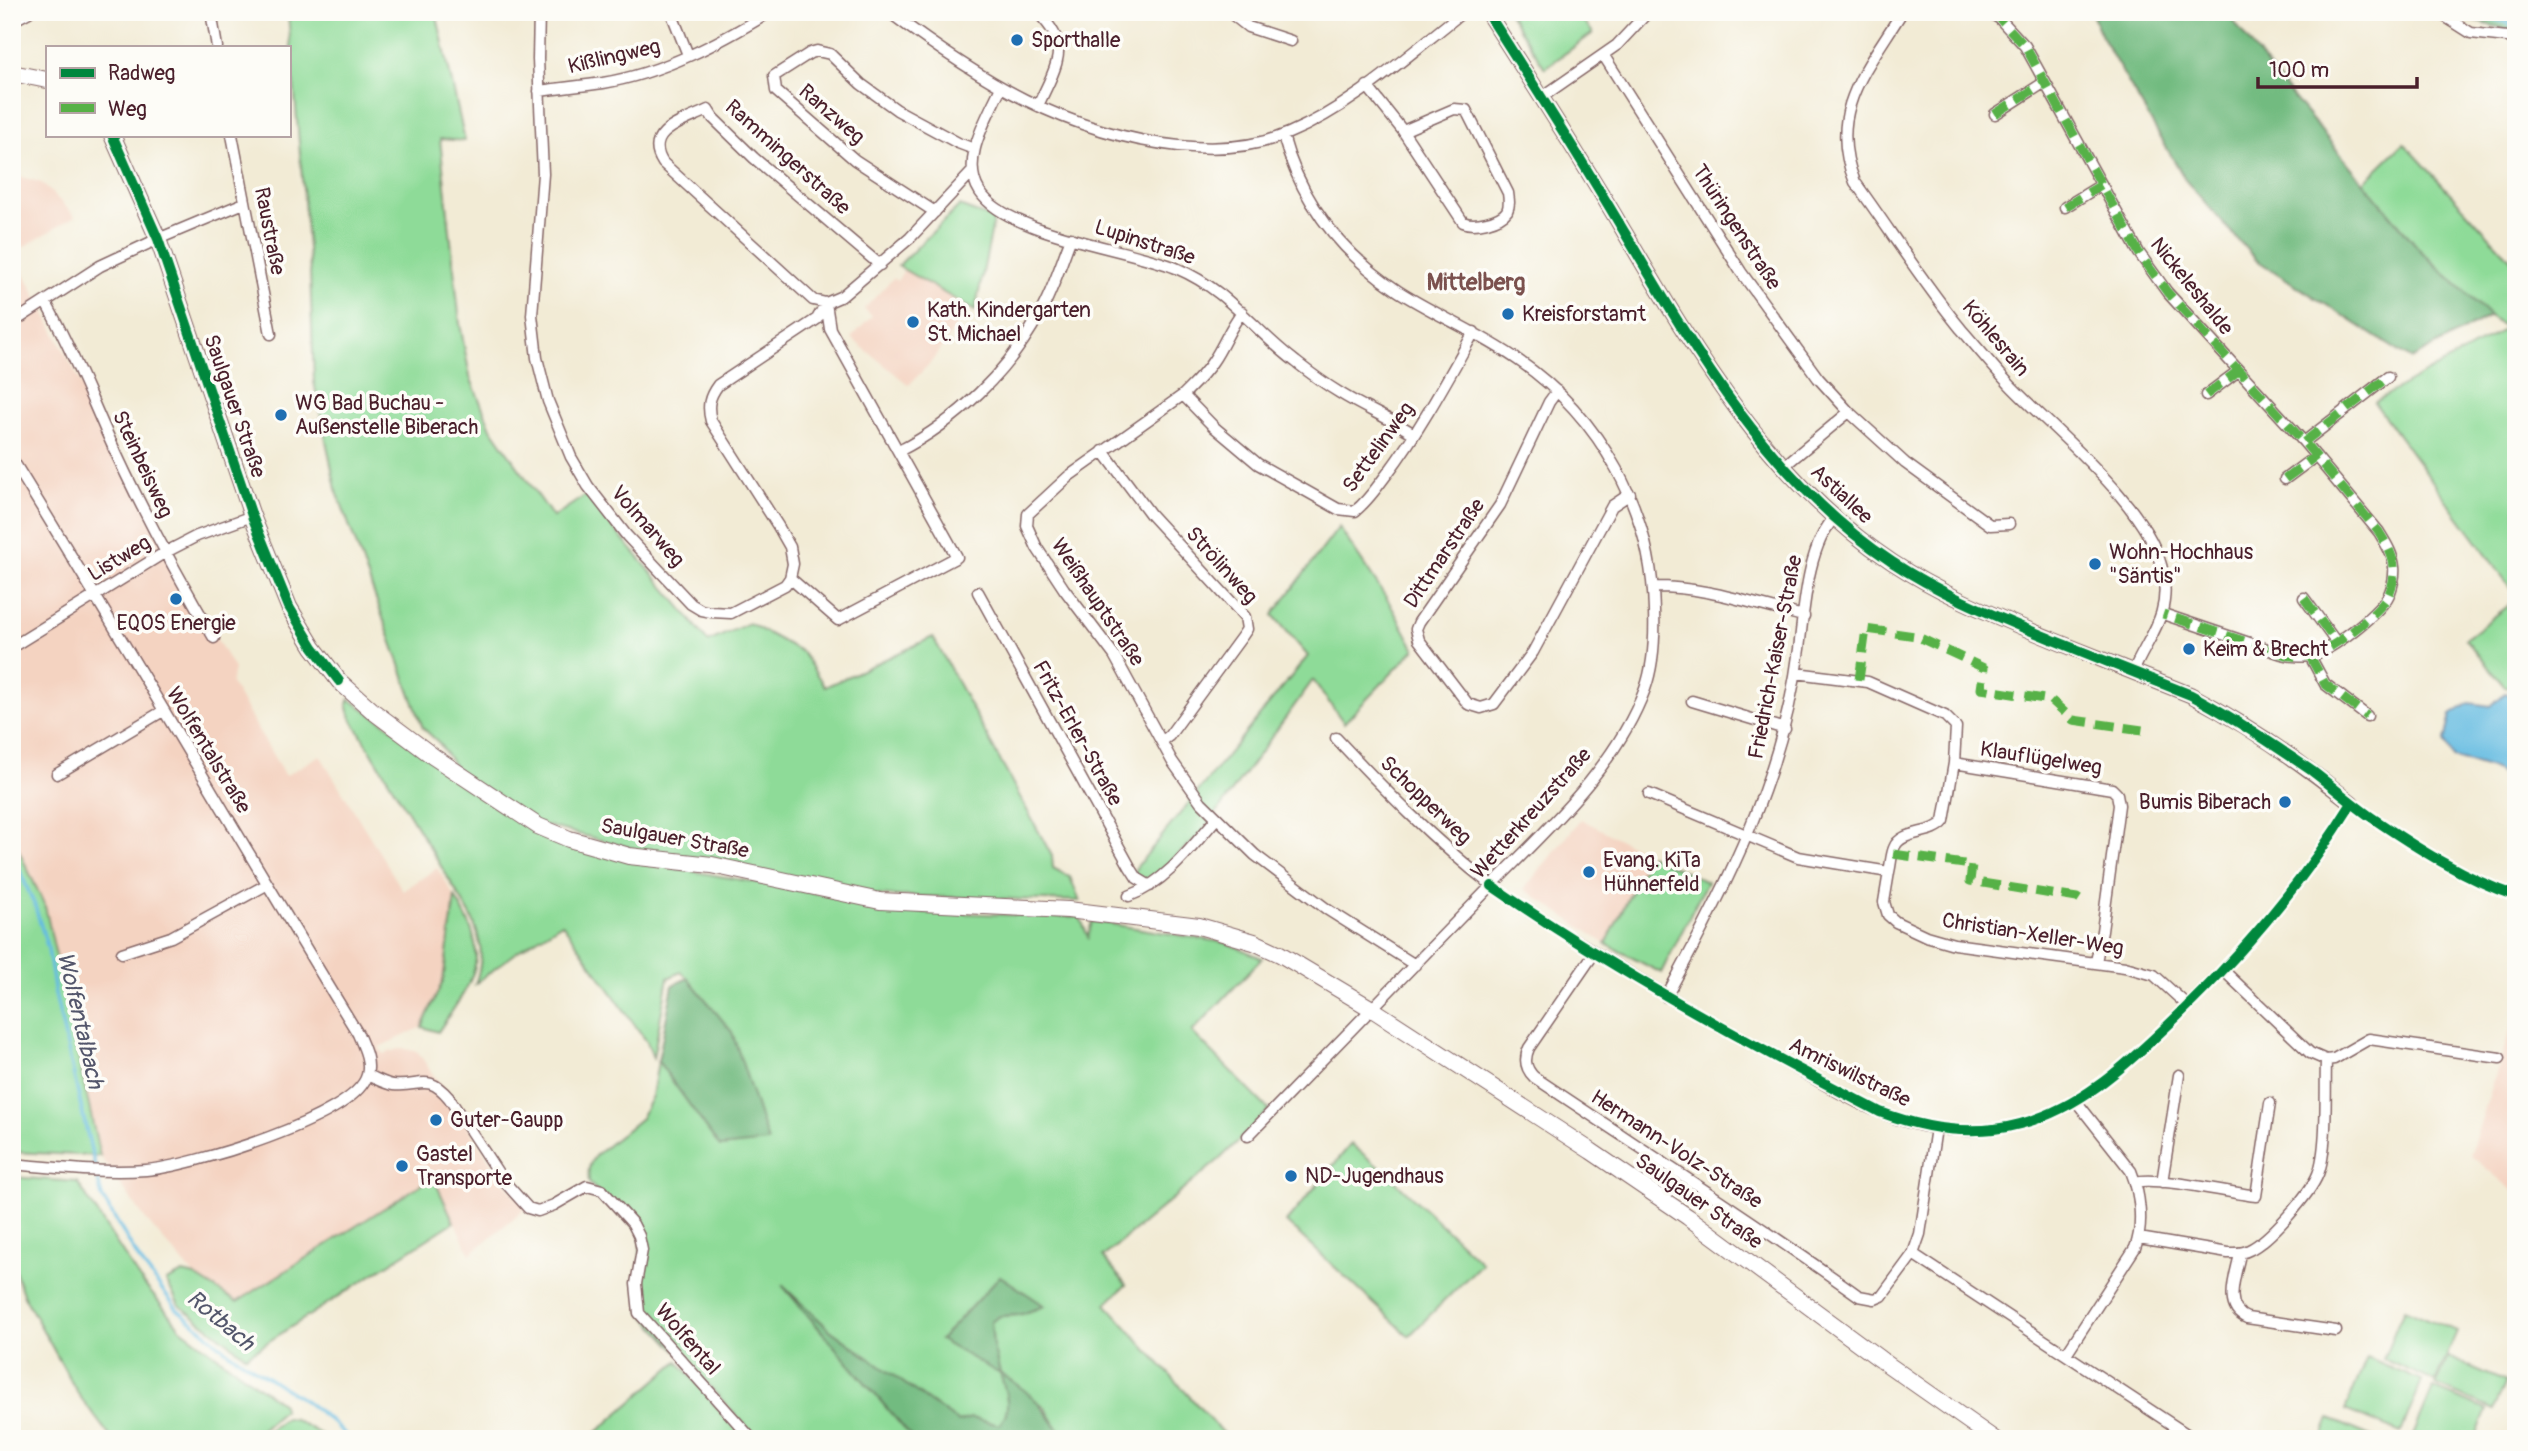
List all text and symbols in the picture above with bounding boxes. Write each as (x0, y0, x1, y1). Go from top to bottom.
place label: Sporthalle (1031, 27, 1121, 54)
marker: Sporthalle (1009, 32, 1025, 48)
street label: Kißlingweg (565, 33, 663, 80)
legend (46, 46, 290, 136)
scale bar (2258, 46, 2418, 90)
text: 100 m (2269, 57, 2329, 84)
text: Radweg (108, 60, 175, 87)
street label: Ranzweg (793, 78, 870, 151)
street label: Rammingerstraße (719, 94, 857, 221)
text: Weg (108, 96, 147, 123)
street label: Thüringenstraße (1686, 159, 1788, 296)
street label: Raustraße (248, 185, 291, 278)
street label: Lupinstraße (1091, 214, 1199, 272)
street label: Nickeleshalde (2144, 232, 2240, 341)
district label: Mittelberg (1427, 268, 1526, 297)
street label: Köhlesrain (1956, 295, 2035, 382)
place label: Kath. Kindergarten St. Michael (927, 297, 1091, 348)
place label: Kreisforstamt (1522, 301, 1647, 328)
marker: Kreisforstamt (1500, 306, 1516, 322)
marker: Kath. Kindergarten St. Michael (905, 314, 921, 330)
street label: Saulgauer Straße (197, 331, 272, 482)
place label: WG Bad Buchau - Außenstelle Biberach (295, 390, 478, 441)
street label: Settelinweg (1337, 397, 1420, 498)
street label: Steinbeisweg (106, 406, 179, 522)
marker: WG Bad Buchau - Außenstelle Biberach (273, 407, 289, 423)
street label: Astiallee (1805, 459, 1879, 530)
street label: Volmarweg (605, 480, 691, 573)
street label: Dittmarstraße (1398, 493, 1491, 613)
street label: Strölinweg (1180, 521, 1264, 610)
street label: Listweg (83, 529, 156, 588)
street label: Weißhauptstraße (1045, 533, 1151, 672)
place label: Wohn-Hochhaus "Säntis" (2109, 539, 2254, 590)
street label: Friedrich-Kaiser-Straße (1742, 552, 1809, 761)
marker: Wohn-Hochhaus "Säntis" (2087, 556, 2103, 572)
marker: EQOS Energie (168, 591, 184, 607)
place label: EQOS Energie (116, 610, 236, 637)
place label: Keim & Brecht (2203, 636, 2329, 663)
marker: Keim & Brecht (2181, 641, 2197, 657)
street label: Fritz-Erler-Straße (1026, 656, 1129, 811)
street label: Wolfentalstraße (160, 682, 257, 819)
street label: Klauflügelweg (1978, 736, 2104, 781)
street label: Wetterkreuzstraße (1465, 742, 1598, 885)
street label: Schopperweg (1374, 750, 1477, 851)
place label: Bumis Biberach (2139, 789, 2271, 816)
marker: Bumis Biberach (2277, 794, 2293, 810)
street label: Saulgauer Straße (599, 812, 752, 865)
place label: Evang. KiTa Hühnerfeld (1603, 847, 1701, 898)
marker: Evang. KiTa Hühnerfeld (1581, 864, 1597, 880)
street label: Christian-Xeller-Weg (1940, 907, 2126, 962)
water label: Wolfentalbach (51, 949, 111, 1092)
street label: Amriswilstraße (1784, 1031, 1916, 1114)
street label: Hermann-Volz-Straße (1586, 1084, 1768, 1215)
place label: Guter-Gaupp (450, 1107, 563, 1134)
marker: Guter-Gaupp (428, 1112, 444, 1128)
place label: Gastel Transporte (416, 1141, 513, 1192)
street label: Saulgauer Straße (1630, 1147, 1768, 1256)
marker: Gastel Transporte (394, 1158, 410, 1174)
place label: ND-Jugendhaus (1305, 1163, 1444, 1190)
marker: ND-Jugendhaus (1283, 1168, 1299, 1184)
water label: Rotbach (181, 1284, 261, 1358)
street label: Wolfental (649, 1298, 726, 1381)

